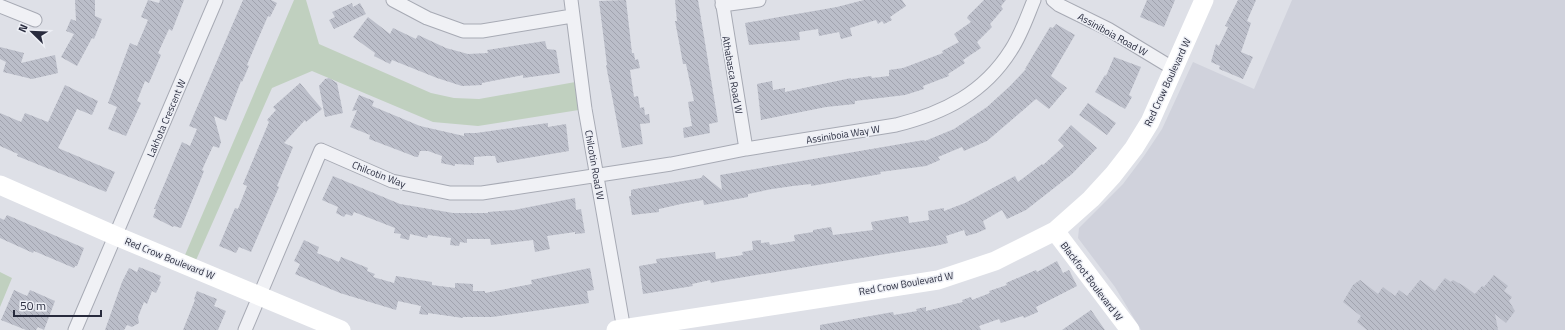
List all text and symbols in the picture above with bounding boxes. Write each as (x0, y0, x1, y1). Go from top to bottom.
street label: Assiniboia Road W (1075, 9, 1150, 60)
north arrow (12, 12, 52, 52)
text: N (14, 21, 32, 35)
street label: Athabasca Road W (718, 35, 747, 115)
street label: Red Crow Boulevard W (1140, 35, 1195, 129)
street label: Lakhota Crescent W (143, 77, 190, 160)
street label: Assiniboia Way W (805, 121, 881, 148)
street label: Chilcotin Road W (581, 129, 608, 201)
street label: Chilcotin Way (350, 157, 408, 192)
street label: Red Crow Boulevard W (123, 234, 217, 283)
street label: Blackfoot Boulevard W (1057, 239, 1126, 324)
street label: Red Crow Boulevard W (858, 268, 955, 299)
scale bar (14, 292, 101, 318)
text: 50 m (20, 296, 46, 315)

